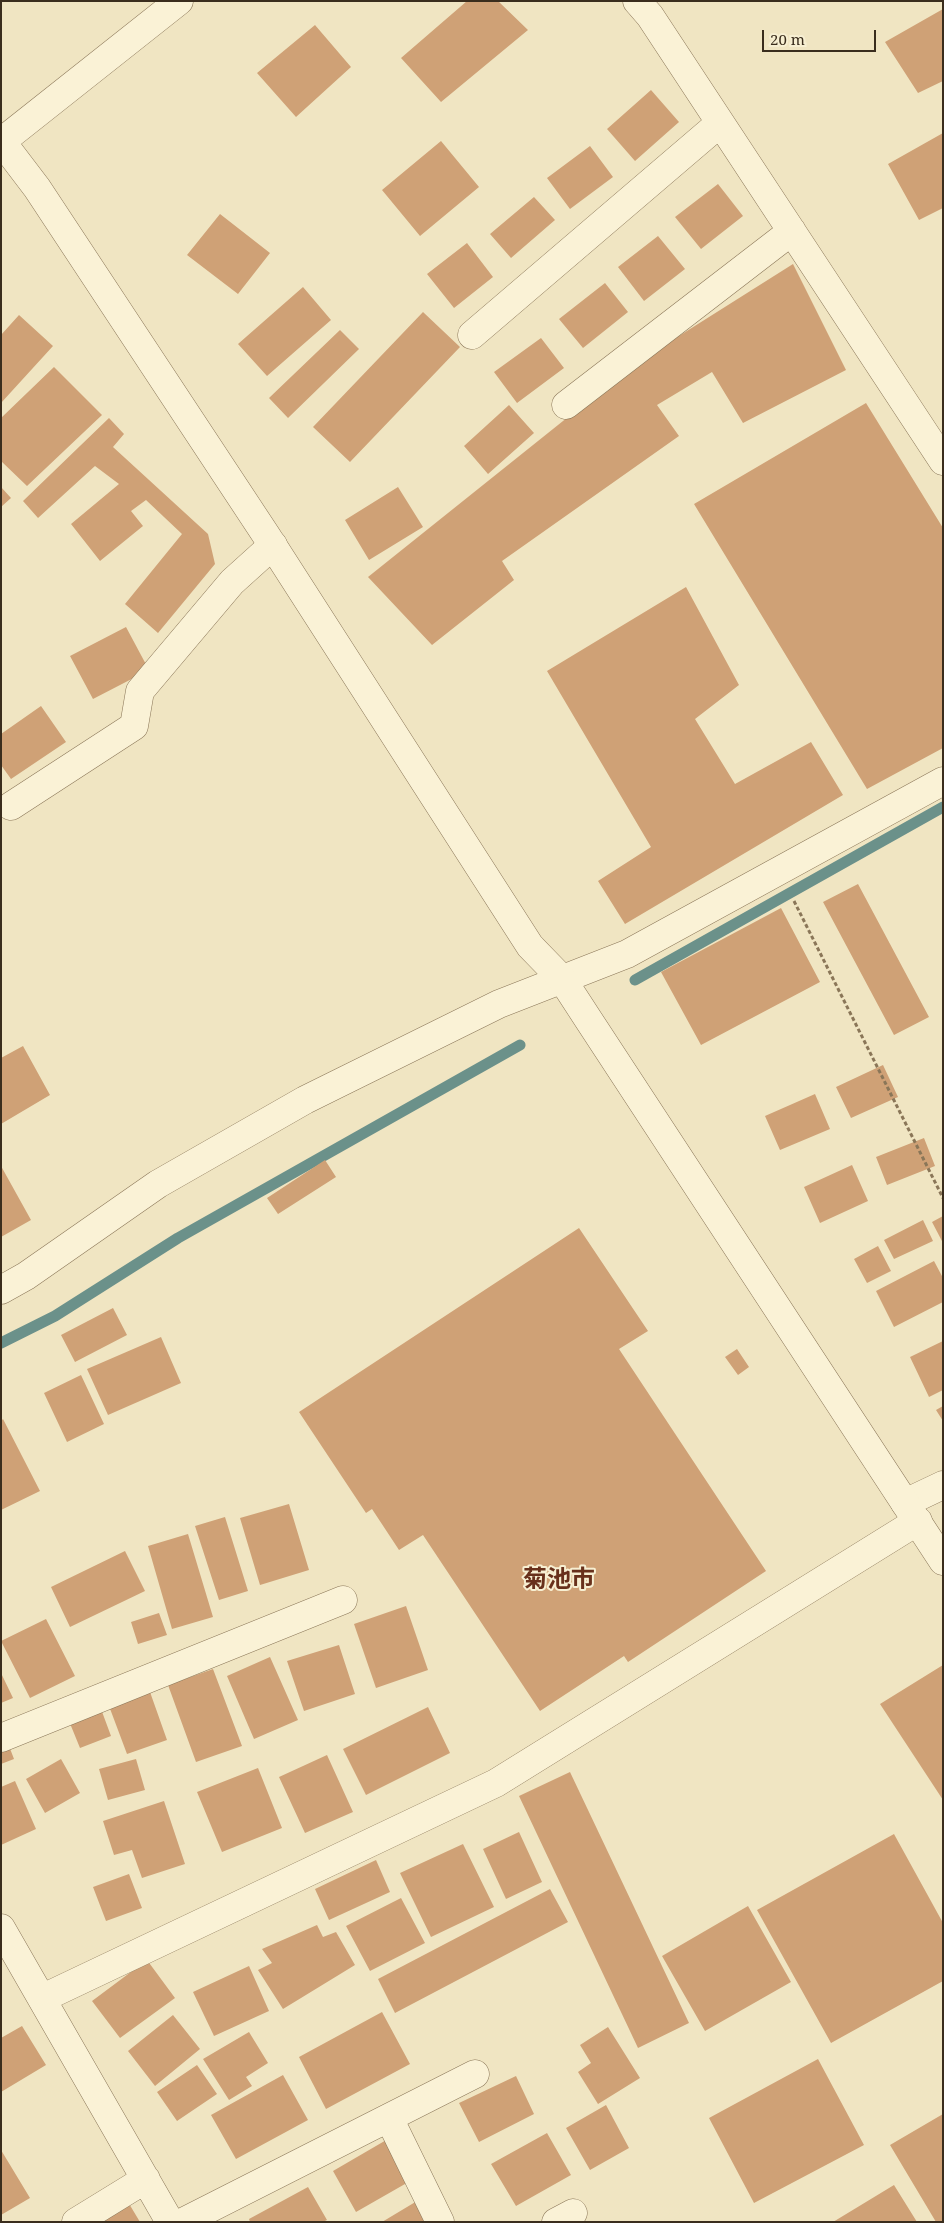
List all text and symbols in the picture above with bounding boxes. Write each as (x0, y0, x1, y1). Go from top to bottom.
scale bar (764, 20, 878, 52)
text: 20 m (770, 29, 805, 49)
district label: 菊池市 (523, 1566, 595, 1594)

